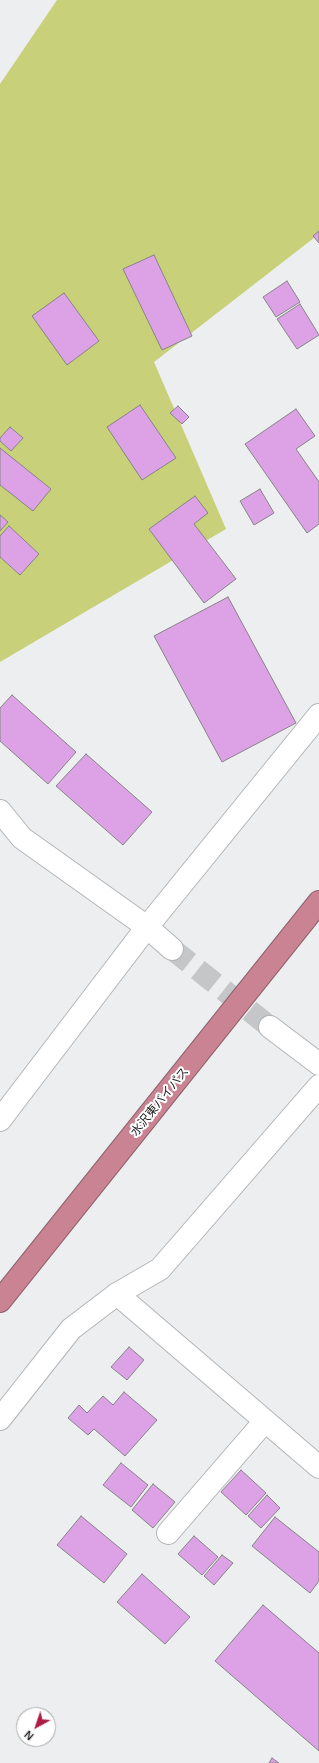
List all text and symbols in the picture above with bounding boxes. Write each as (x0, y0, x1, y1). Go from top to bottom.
street label: 水沢東バイパス (128, 1065, 192, 1139)
north arrow (16, 1707, 56, 1747)
text: N (22, 1728, 36, 1743)

